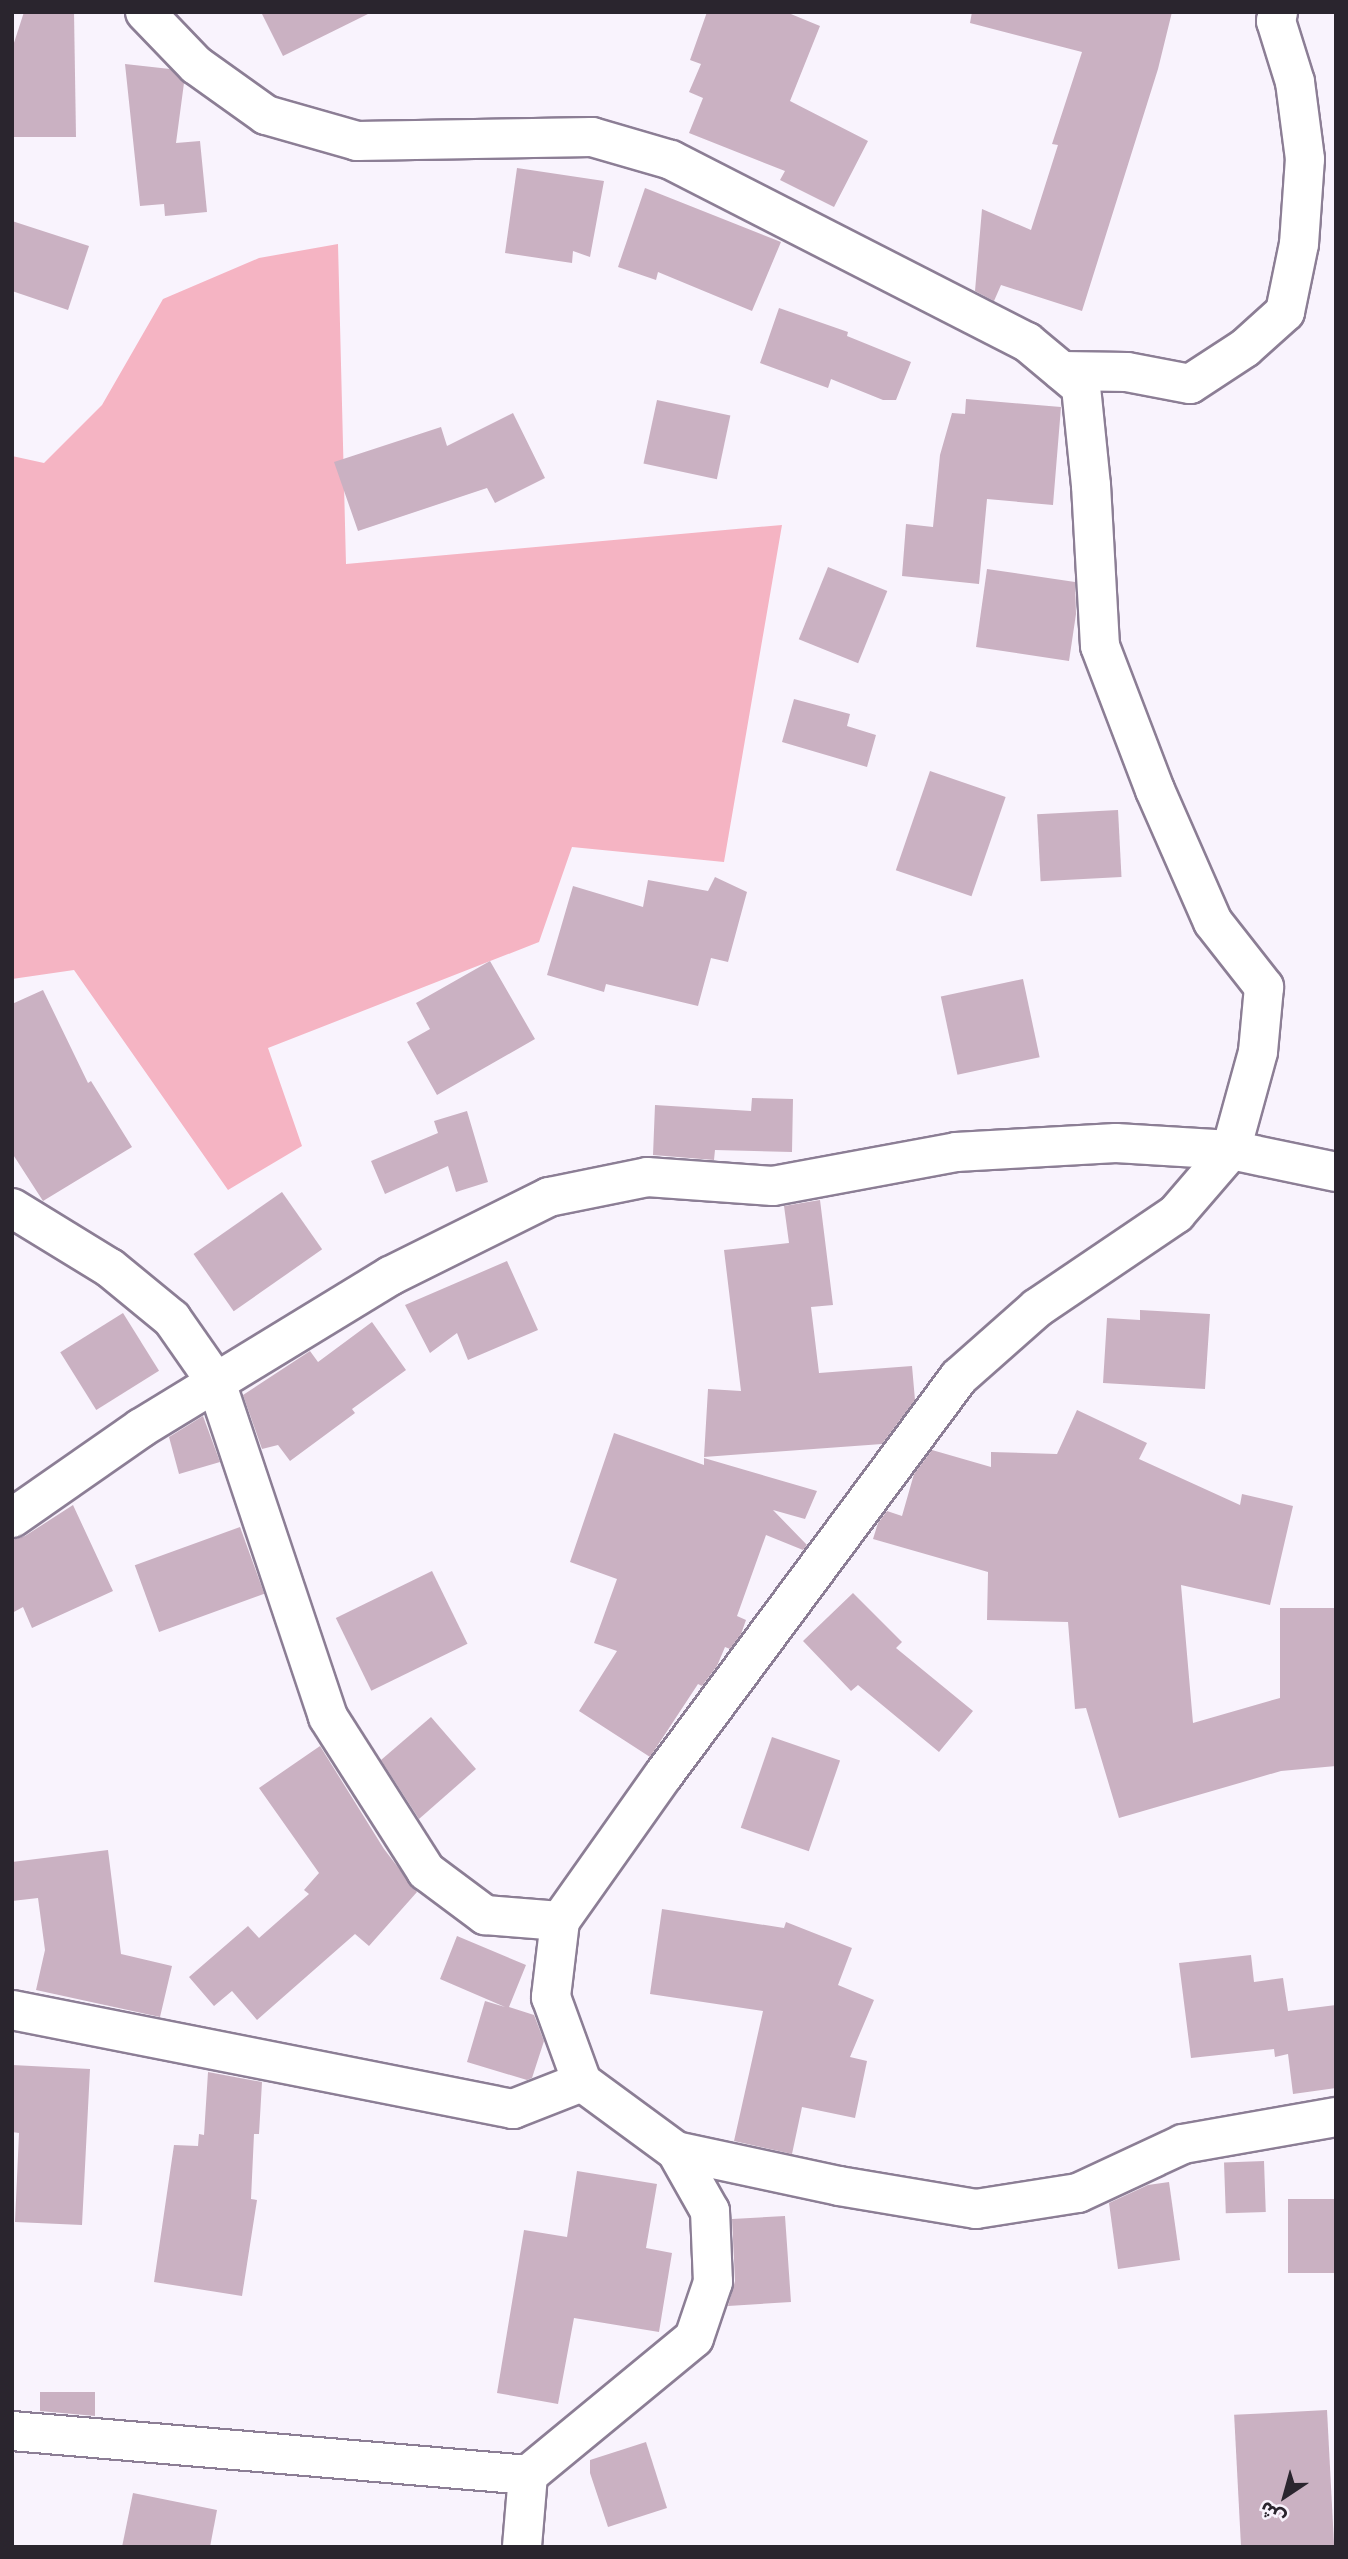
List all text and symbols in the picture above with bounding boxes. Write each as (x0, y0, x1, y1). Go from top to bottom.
north arrow (1250, 2461, 1320, 2531)
text: ش (1255, 2496, 1290, 2530)

